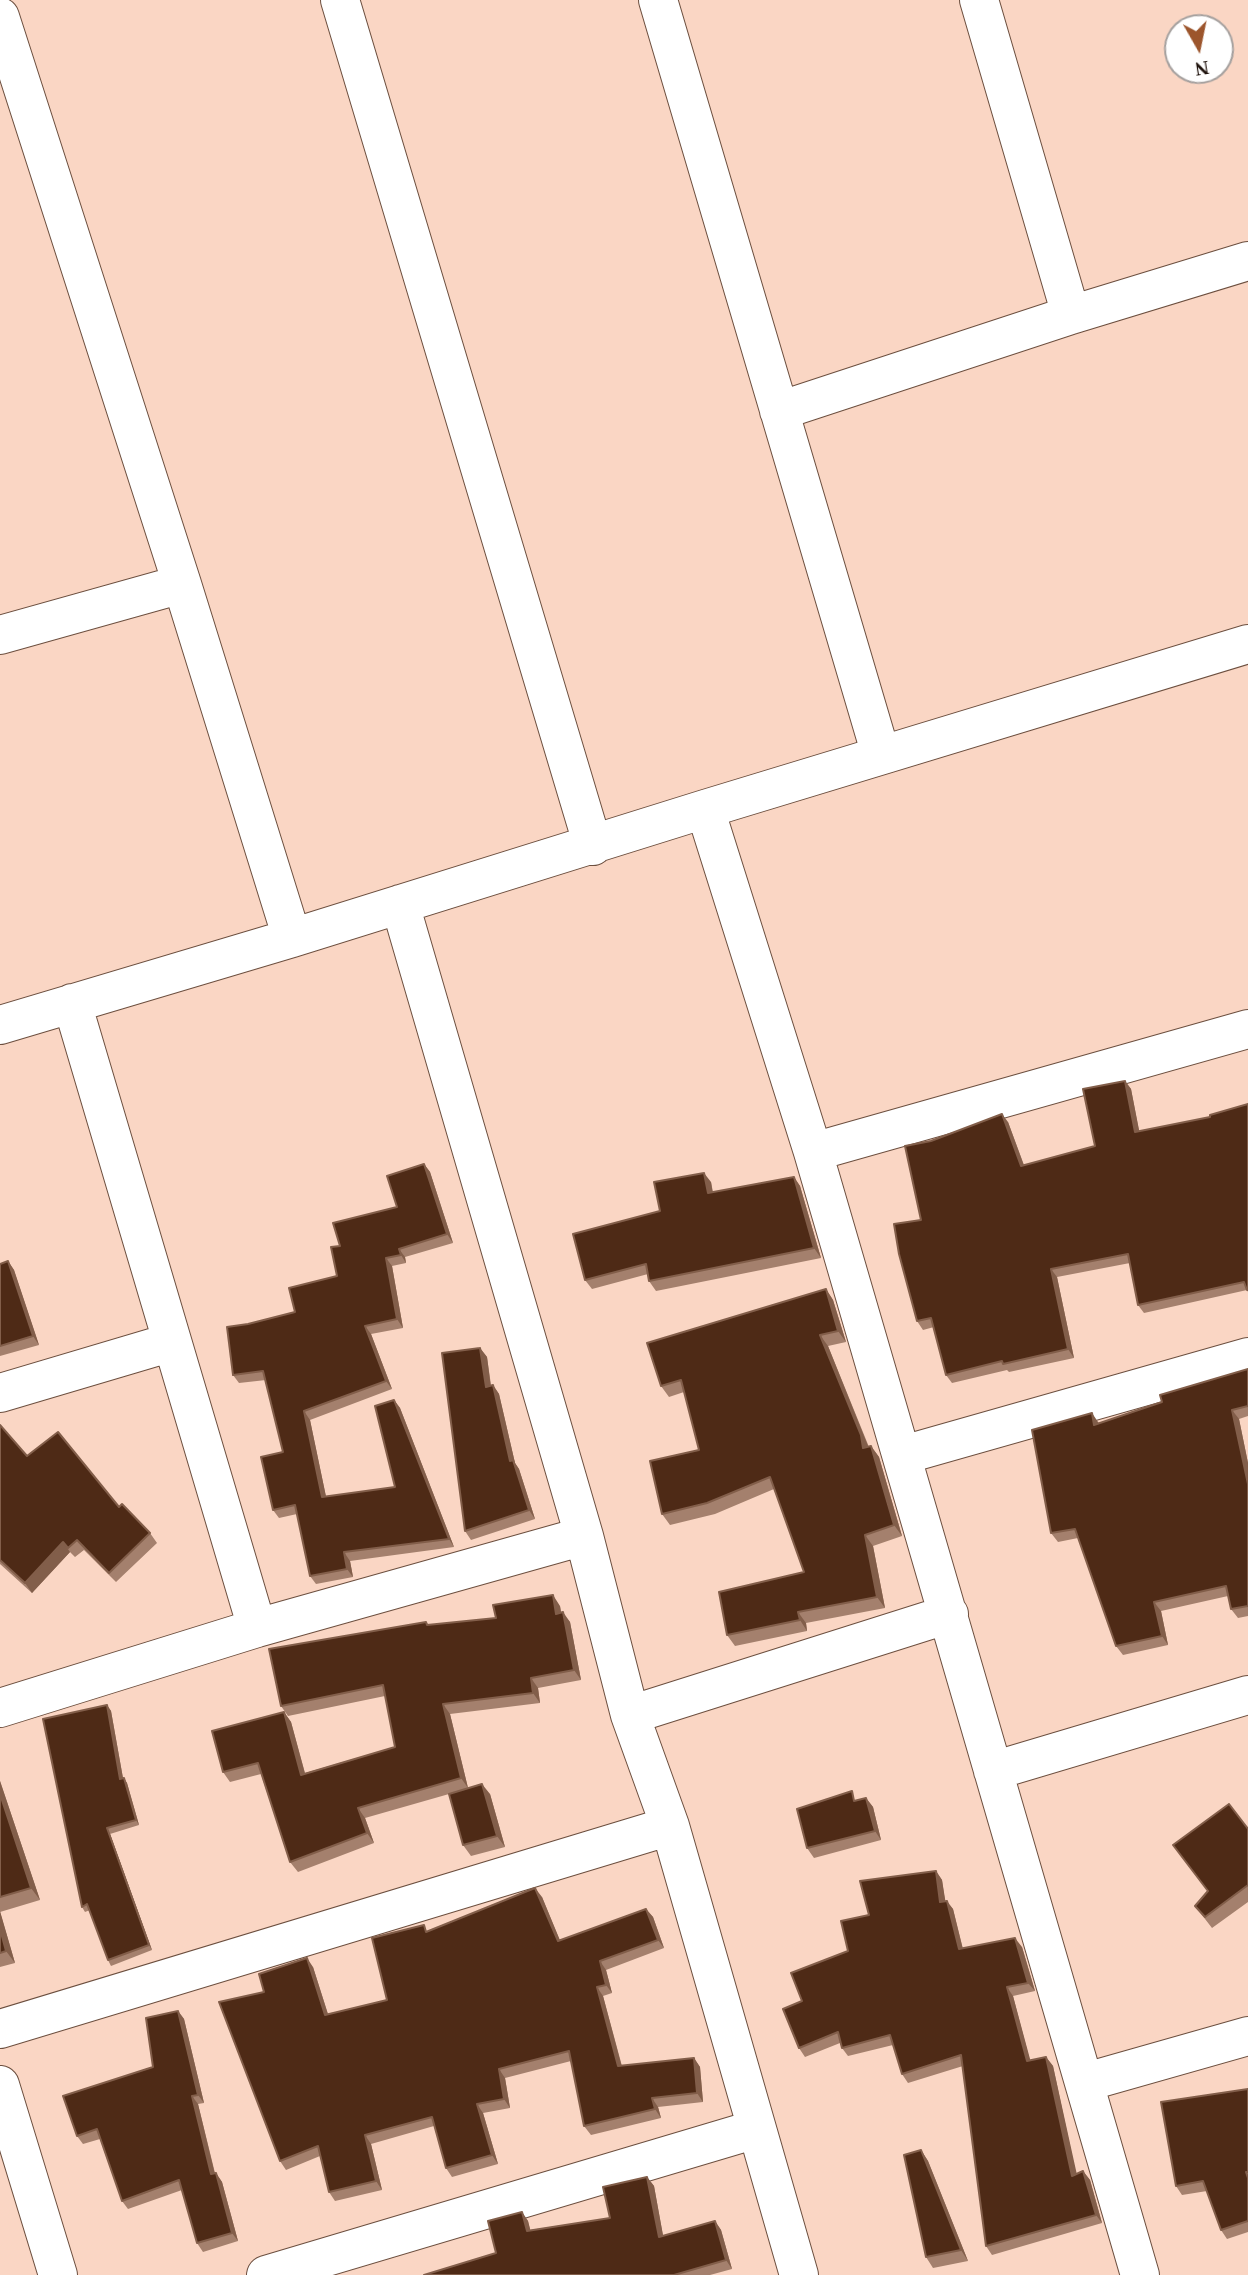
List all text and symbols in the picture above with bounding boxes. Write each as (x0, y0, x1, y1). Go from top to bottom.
north arrow (1164, 14, 1234, 84)
text: N (1194, 57, 1210, 80)

